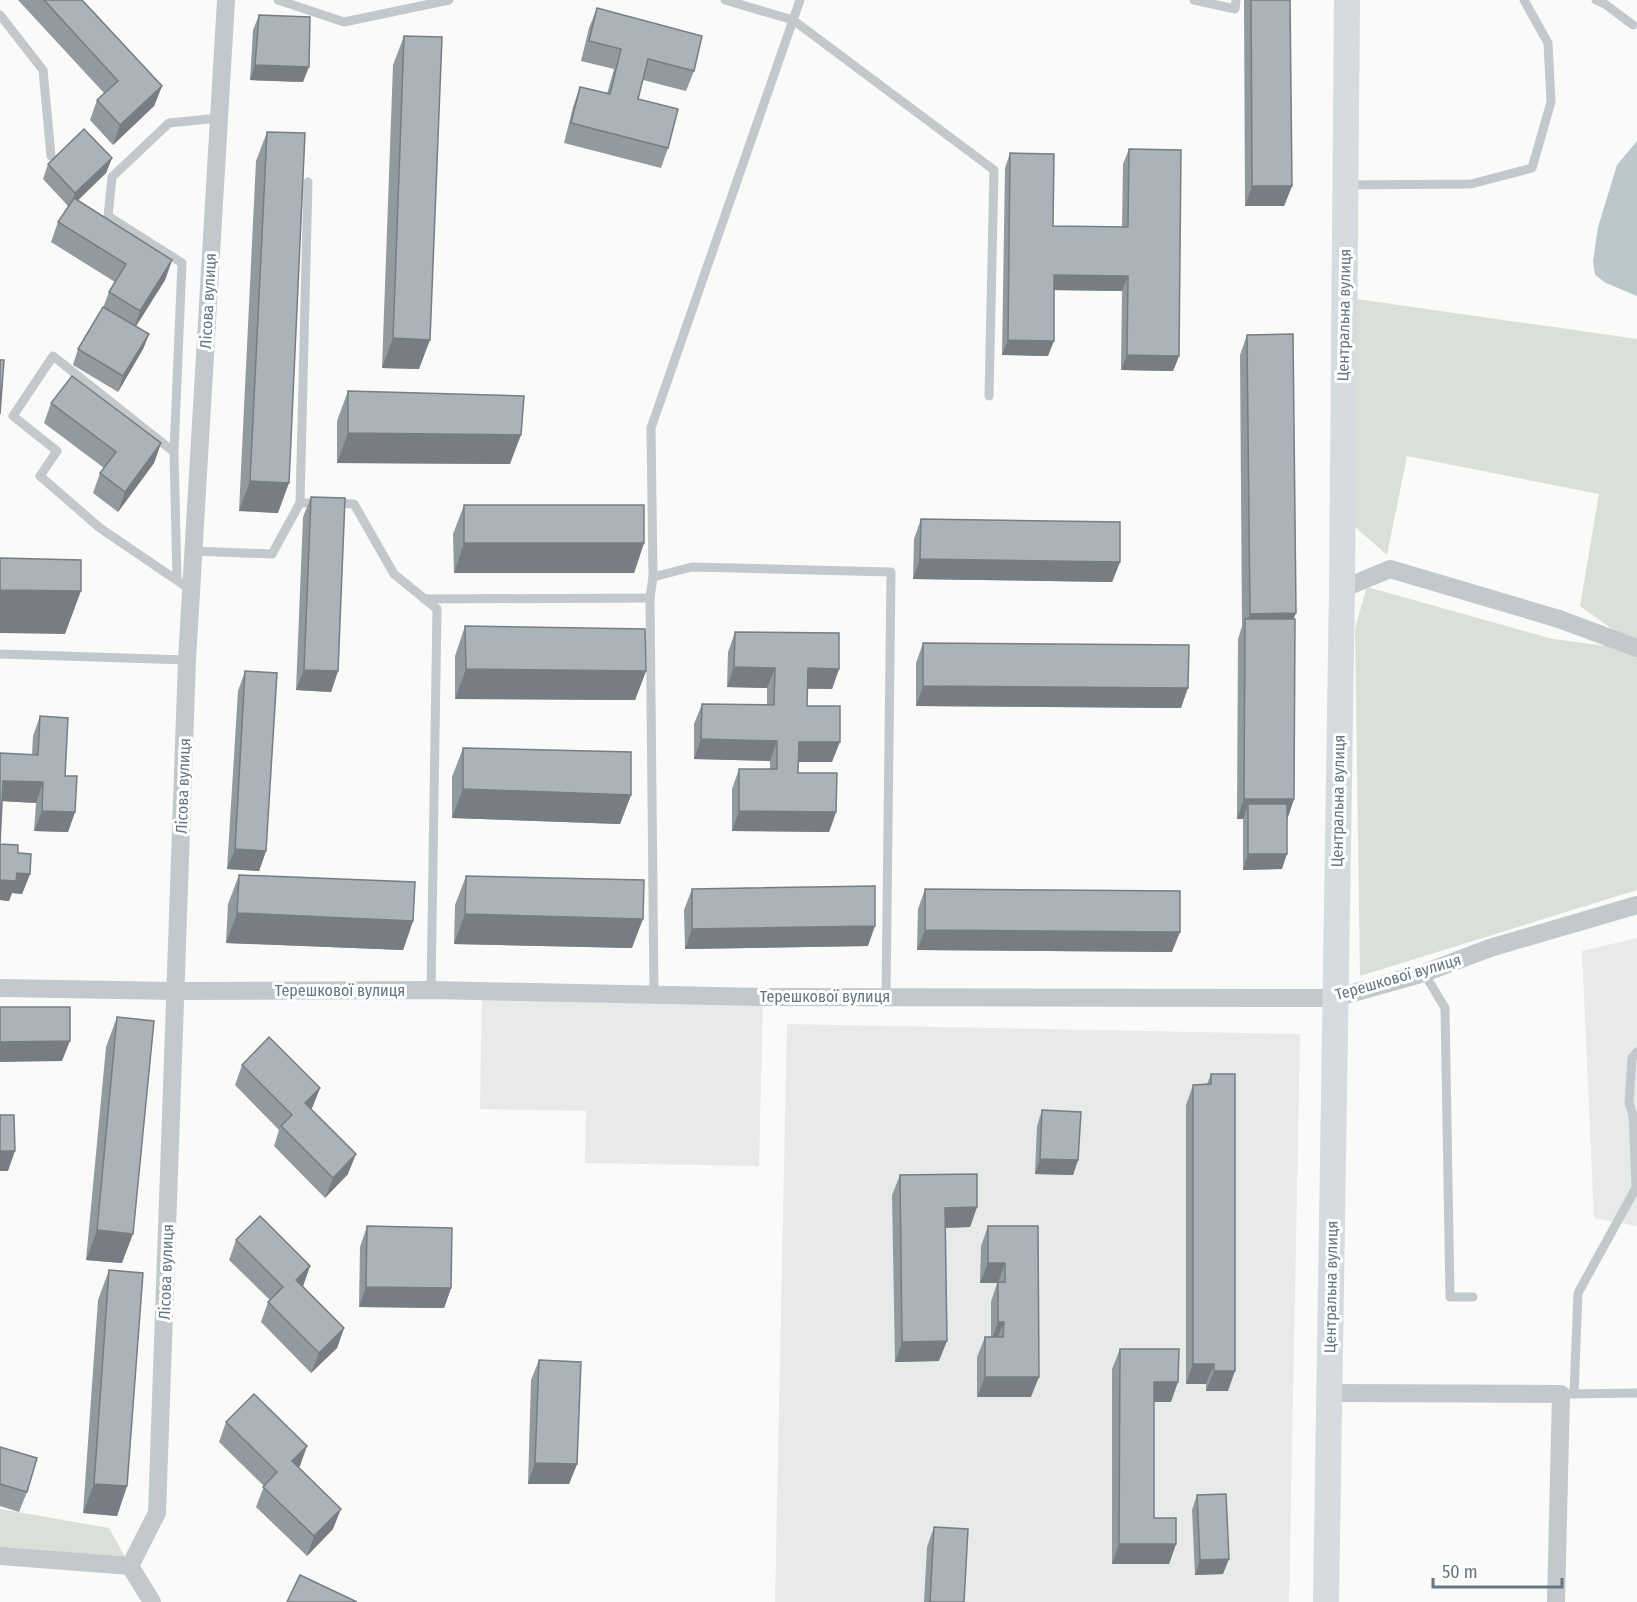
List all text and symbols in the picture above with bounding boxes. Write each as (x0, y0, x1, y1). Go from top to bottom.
street label: Центральна вулиця (1333, 249, 1355, 381)
street label: Лісова вулиця (196, 253, 220, 349)
street label: Центральна вулиця (1327, 735, 1349, 867)
street label: Лісова вулиця (172, 738, 194, 834)
street label: Терешкової вулиця (1333, 950, 1463, 1004)
street label: Терешкової вулиця (275, 981, 405, 1000)
street label: Терешкової вулиця (760, 987, 890, 1006)
street label: Центральна вулиця (1320, 1221, 1342, 1353)
street label: Лісова вулиця (155, 1224, 177, 1320)
scale bar (1433, 1551, 1562, 1589)
text: 50 m (1442, 1561, 1478, 1583)

